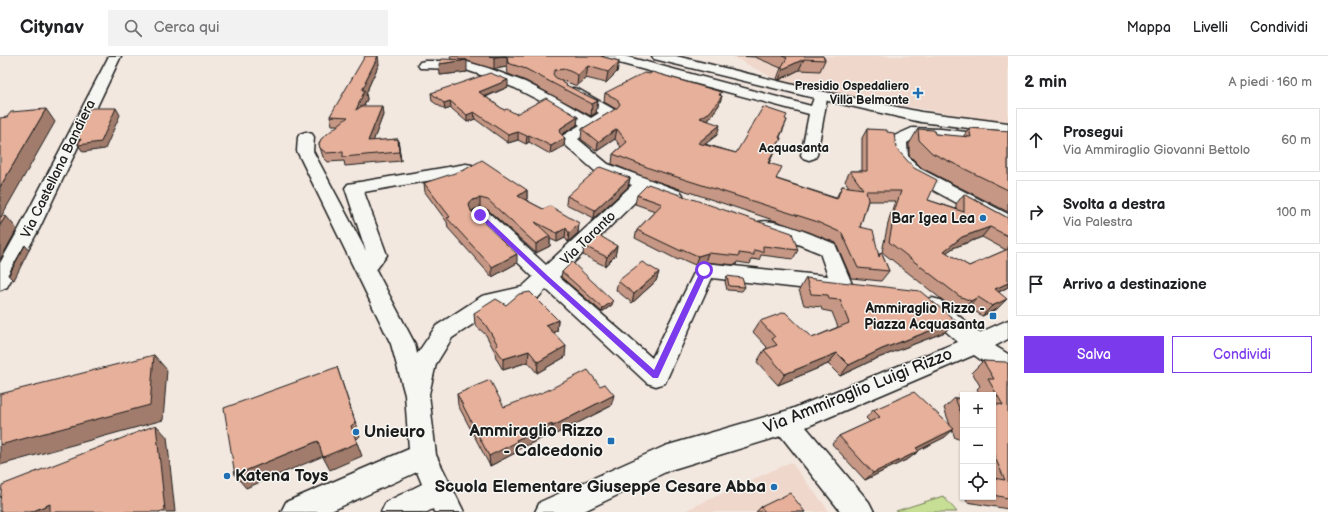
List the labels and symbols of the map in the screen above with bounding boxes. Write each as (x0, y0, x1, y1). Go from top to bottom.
place label: Presidio Ospedaliero Villa Belmonte (795, 79, 909, 108)
marker: Presidio Ospedaliero Villa Belmonte (912, 87, 924, 99)
street label: Via Castellana Bandiera (17, 97, 99, 241)
district label: Acquasanta (758, 140, 829, 156)
route end (471, 206, 489, 224)
street label: Via Taranto (557, 207, 619, 269)
place label: Bar Igea Lea (891, 210, 975, 227)
marker: Bar Igea Lea (978, 213, 988, 223)
route start (695, 261, 713, 279)
place label: Ammiraglio Rizzo - Piazza Acquasanta (864, 300, 985, 333)
marker: Ammiraglio Rizzo - Piazza Acquasanta (988, 311, 998, 321)
street label: Via Ammiraglio Luigi Rizzo (761, 344, 955, 438)
place label: Ammiraglio Rizzo - Calcedonio (468, 421, 603, 461)
place label: Unieuro (364, 422, 425, 442)
marker: Unieuro (351, 427, 361, 437)
marker: Ammiraglio Rizzo - Calcedonio (606, 436, 616, 446)
place label: Katena Toys (235, 466, 328, 486)
marker: Katena Toys (222, 471, 232, 481)
place label: Scuola Elementare Giuseppe Cesare Abba (435, 477, 766, 497)
marker: Scuola Elementare Giuseppe Cesare Abba (769, 482, 779, 492)

